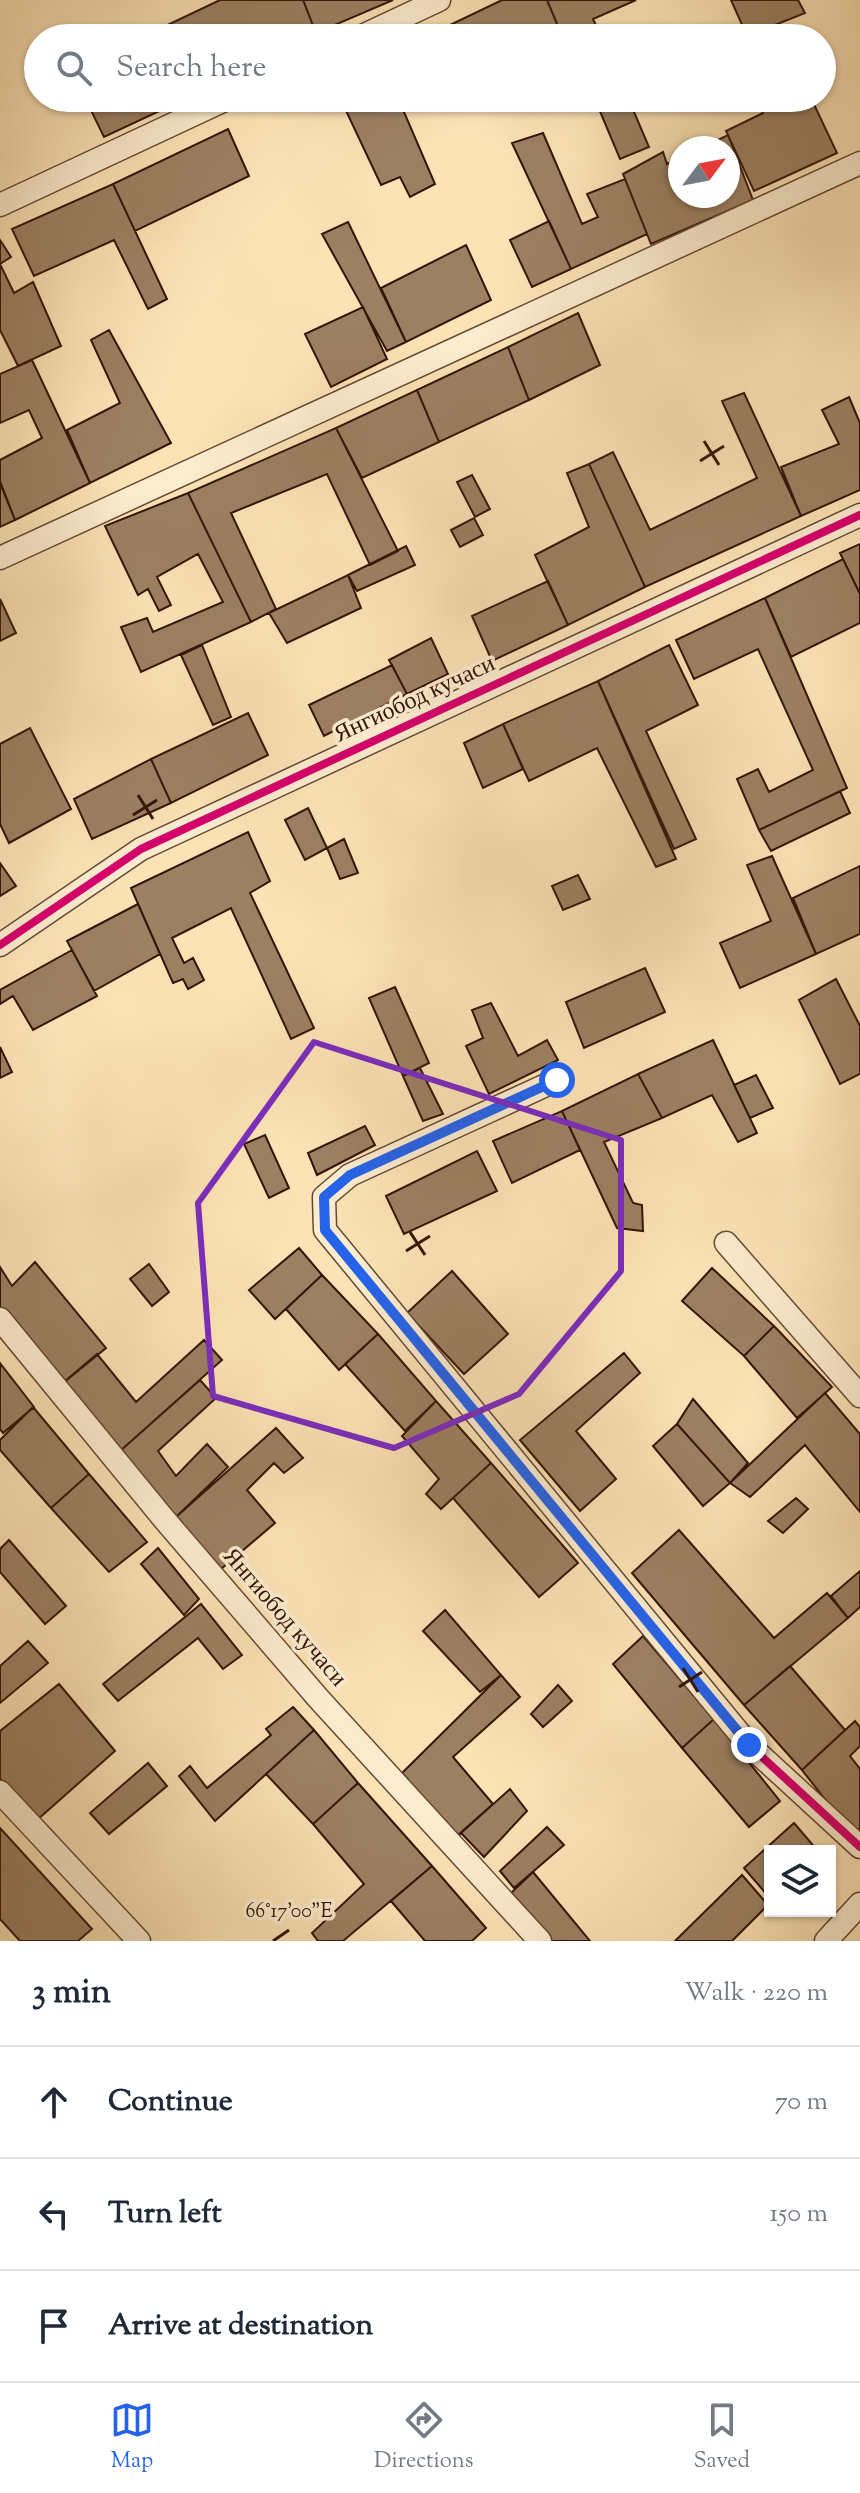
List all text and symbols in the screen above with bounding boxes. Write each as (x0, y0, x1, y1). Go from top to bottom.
search box (24, 24, 836, 112)
icon: search (52, 46, 96, 90)
text: Search here (116, 47, 266, 90)
north arrow (668, 136, 740, 208)
street label: Янгиобод кучаси (329, 648, 501, 752)
route start (539, 1062, 575, 1098)
street label: Янгиобод кучаси (214, 1541, 354, 1695)
route end (731, 1727, 767, 1763)
map controls (764, 1845, 836, 1917)
button: layers (764, 1845, 836, 1917)
text: 66°17'00"E (245, 1898, 333, 1927)
text: 3 min (32, 1969, 111, 2018)
text: Walk · 220 m (684, 1975, 828, 2012)
icon: ahead (32, 2080, 76, 2124)
text: Continue (108, 2081, 233, 2124)
text: 70 m (775, 2084, 828, 2121)
icon: left (32, 2192, 76, 2236)
text: Turn left (108, 2193, 222, 2236)
text: 150 m (769, 2196, 828, 2233)
icon: arrive (32, 2304, 76, 2348)
text: Arrive at destination (108, 2305, 373, 2348)
tab: Map (110, 2398, 154, 2478)
tab: Directions (374, 2398, 473, 2478)
tab: Saved (693, 2398, 750, 2478)

